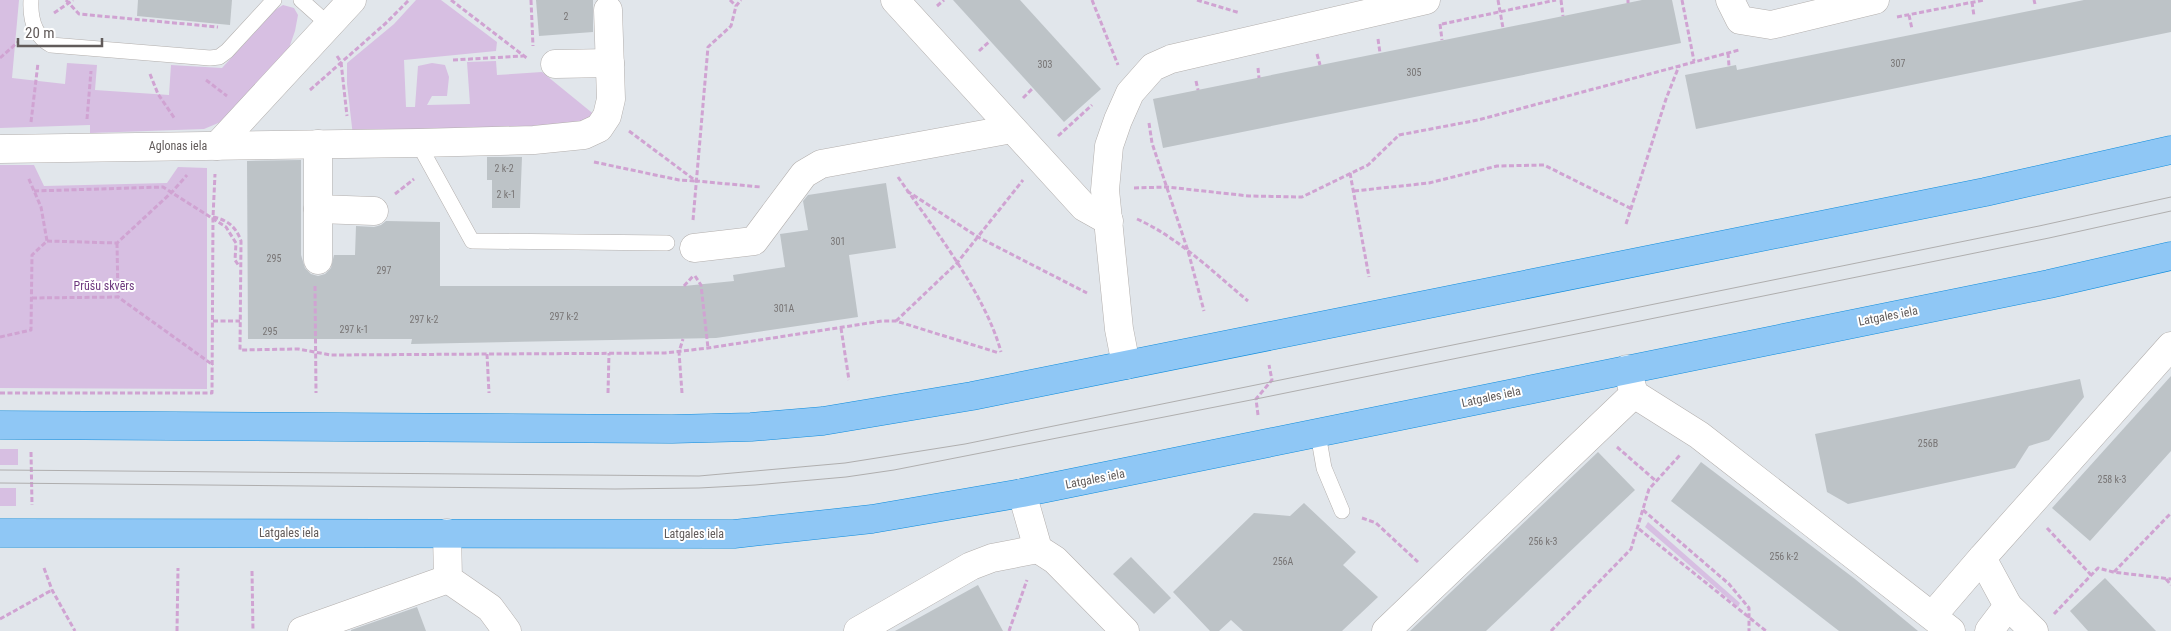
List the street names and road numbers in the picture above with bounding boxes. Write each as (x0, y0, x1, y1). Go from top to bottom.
street label: Aglonas iela (149, 139, 207, 153)
street label: Latgales iela (1857, 303, 1919, 329)
street label: Latgales iela (1460, 384, 1522, 410)
street label: Latgales iela (1064, 466, 1126, 492)
street label: Latgales iela (259, 526, 319, 540)
street label: Latgales iela (664, 527, 724, 541)

